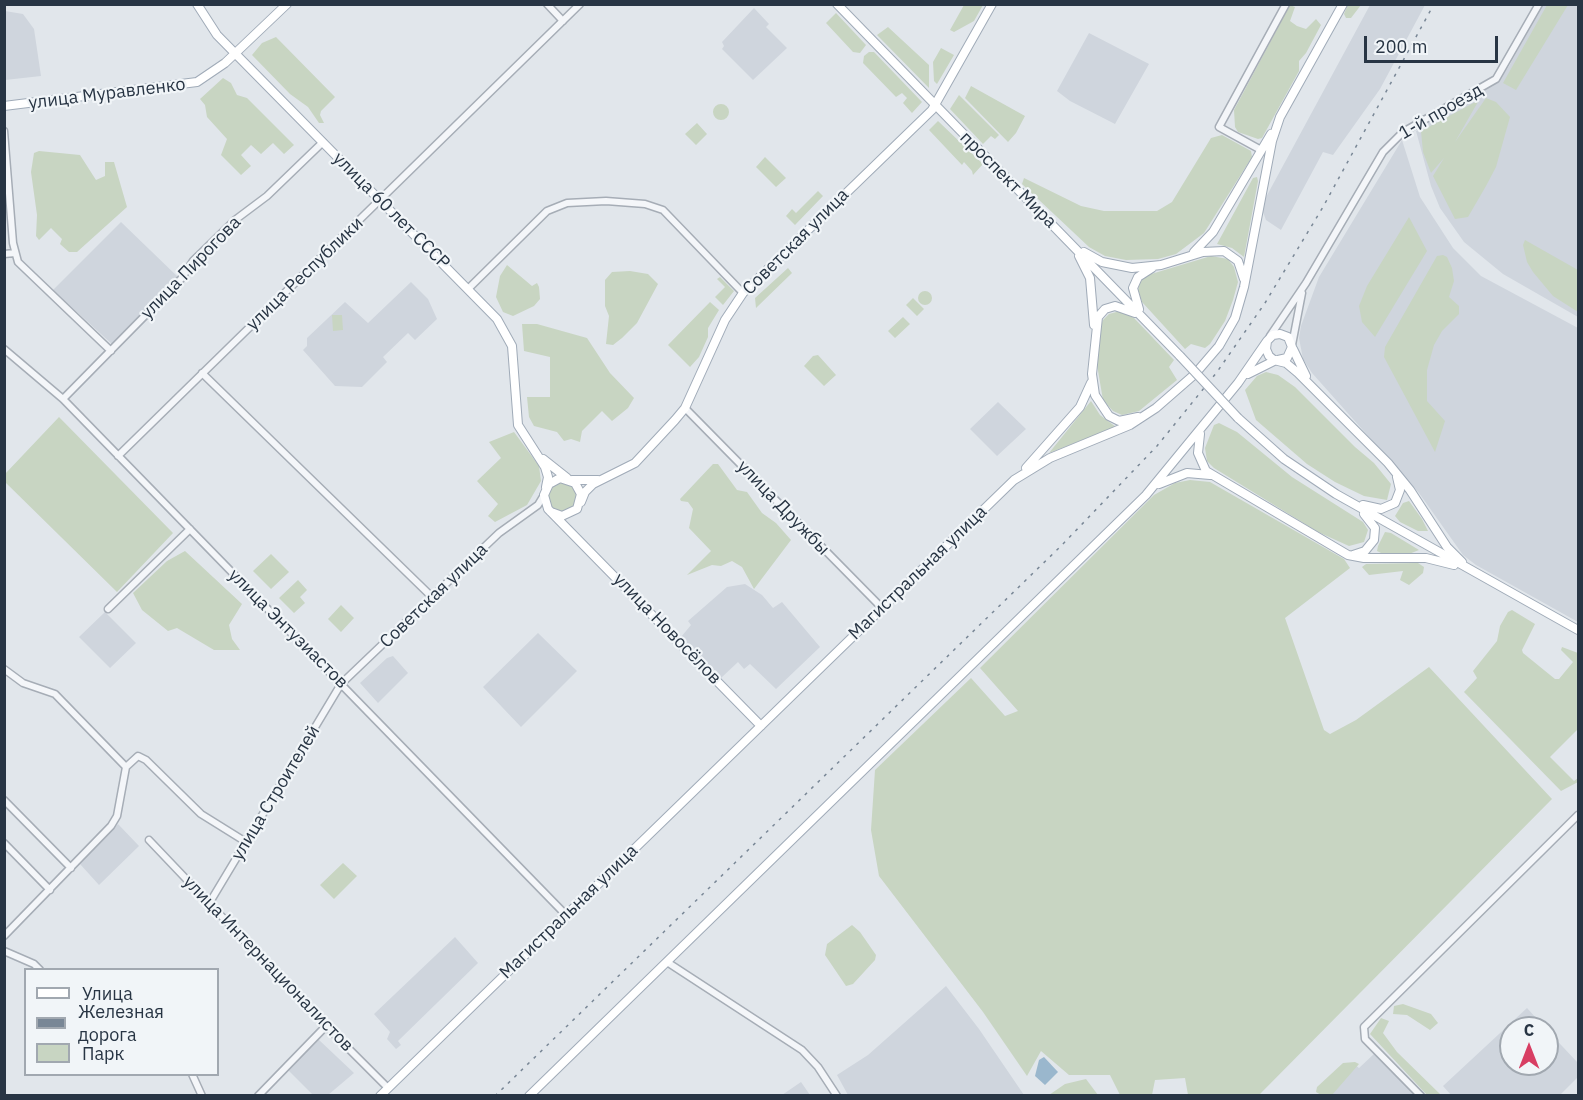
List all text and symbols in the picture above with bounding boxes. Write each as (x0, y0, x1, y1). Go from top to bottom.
scale bar (1367, 24, 1500, 62)
text: 200 m (1375, 35, 1427, 58)
street label: улица Муравленко (27, 74, 187, 114)
street label: 1-й проезд (1395, 79, 1487, 145)
street label: проспект Мира (955, 127, 1061, 233)
street label: улица 60 лет СССР (328, 148, 454, 274)
street label: Советская улица (738, 184, 854, 300)
street label: улица Пирогова (136, 212, 246, 324)
street label: улица Республики (242, 213, 368, 335)
street label: улица Дружбы (732, 456, 834, 560)
street label: Магистральная улица (844, 501, 992, 645)
street label: Советская улица (376, 539, 492, 653)
street label: улица Энтузиастов (224, 565, 352, 693)
street label: улица Новосёлов (608, 569, 726, 689)
street label: улица Строителей (227, 722, 325, 864)
street label: Магистральная улица (495, 840, 643, 984)
street label: улица Интернационалистов (178, 872, 358, 1056)
legend (24, 968, 219, 1076)
text: Улица (82, 982, 133, 1005)
text: Железная дорога (78, 1000, 164, 1046)
north arrow (1499, 1016, 1559, 1076)
text: С (1524, 1020, 1534, 1040)
text: Парк (82, 1042, 124, 1065)

